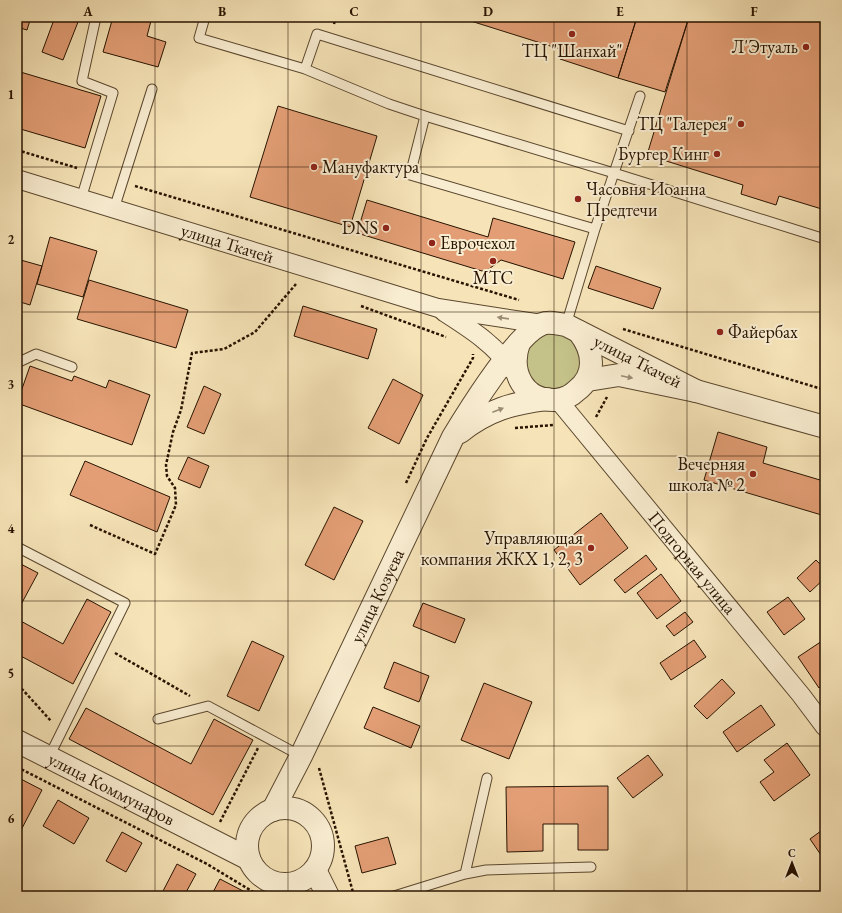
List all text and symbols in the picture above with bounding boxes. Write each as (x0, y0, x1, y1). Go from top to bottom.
text: A (82, 3, 93, 20)
text: B (218, 3, 226, 20)
text: C (349, 3, 359, 20)
text: D (483, 3, 493, 20)
text: E (616, 3, 624, 20)
text: F (750, 3, 758, 20)
marker: ТЦ "Шанхай" (567, 29, 577, 39)
place label: Л'Этуаль (732, 35, 798, 58)
place label: ТЦ "Шанхай" (522, 39, 622, 62)
marker: Л'Этуаль (801, 42, 811, 52)
text: 1 (8, 86, 15, 103)
place label: ТЦ "Галерея" (637, 112, 733, 135)
marker: ТЦ "Галерея" (736, 119, 746, 129)
place label: Бургер Кинг (618, 142, 710, 165)
marker: Бургер Кинг (712, 149, 722, 159)
place label: Мануфактура (322, 155, 420, 178)
marker: Мануфактура (309, 162, 319, 172)
place label: Часовня Иоанна Предтечи (586, 177, 707, 221)
marker: Часовня Иоанна Предтечи (573, 194, 583, 204)
place label: DNS (342, 216, 378, 239)
street label: улица Ткачей (178, 218, 277, 268)
marker: DNS (381, 223, 391, 233)
text: 2 (8, 231, 15, 248)
place label: Еврочехол (440, 231, 516, 254)
marker: Еврочехол (427, 238, 437, 248)
marker: МТС (488, 256, 498, 266)
place label: МТС (473, 266, 513, 289)
one-way arrow (497, 315, 510, 321)
place label: Файербах (728, 320, 798, 343)
marker: Файербах (715, 327, 725, 337)
street label: улица Ткачей (590, 329, 686, 393)
one-way arrow (621, 374, 633, 380)
text: 3 (8, 376, 15, 393)
one-way arrow (492, 407, 503, 413)
place label: Вечерняя школа № 2 (669, 452, 745, 496)
marker: Вечерняя школа № 2 (748, 469, 758, 479)
street label: Подгорная улица (643, 506, 742, 619)
text: 4 (8, 520, 15, 537)
place label: Управляющая компания ЖКХ 1, 2, 3 (421, 526, 583, 570)
marker: Управляющая компания ЖКХ 1, 2, 3 (586, 543, 596, 553)
street label: улица Козуева (344, 544, 409, 647)
text: 5 (8, 665, 14, 682)
street label: улица Коммунаров (45, 747, 179, 830)
text: 6 (8, 810, 15, 827)
north arrow (772, 843, 812, 883)
text: С (788, 846, 796, 860)

